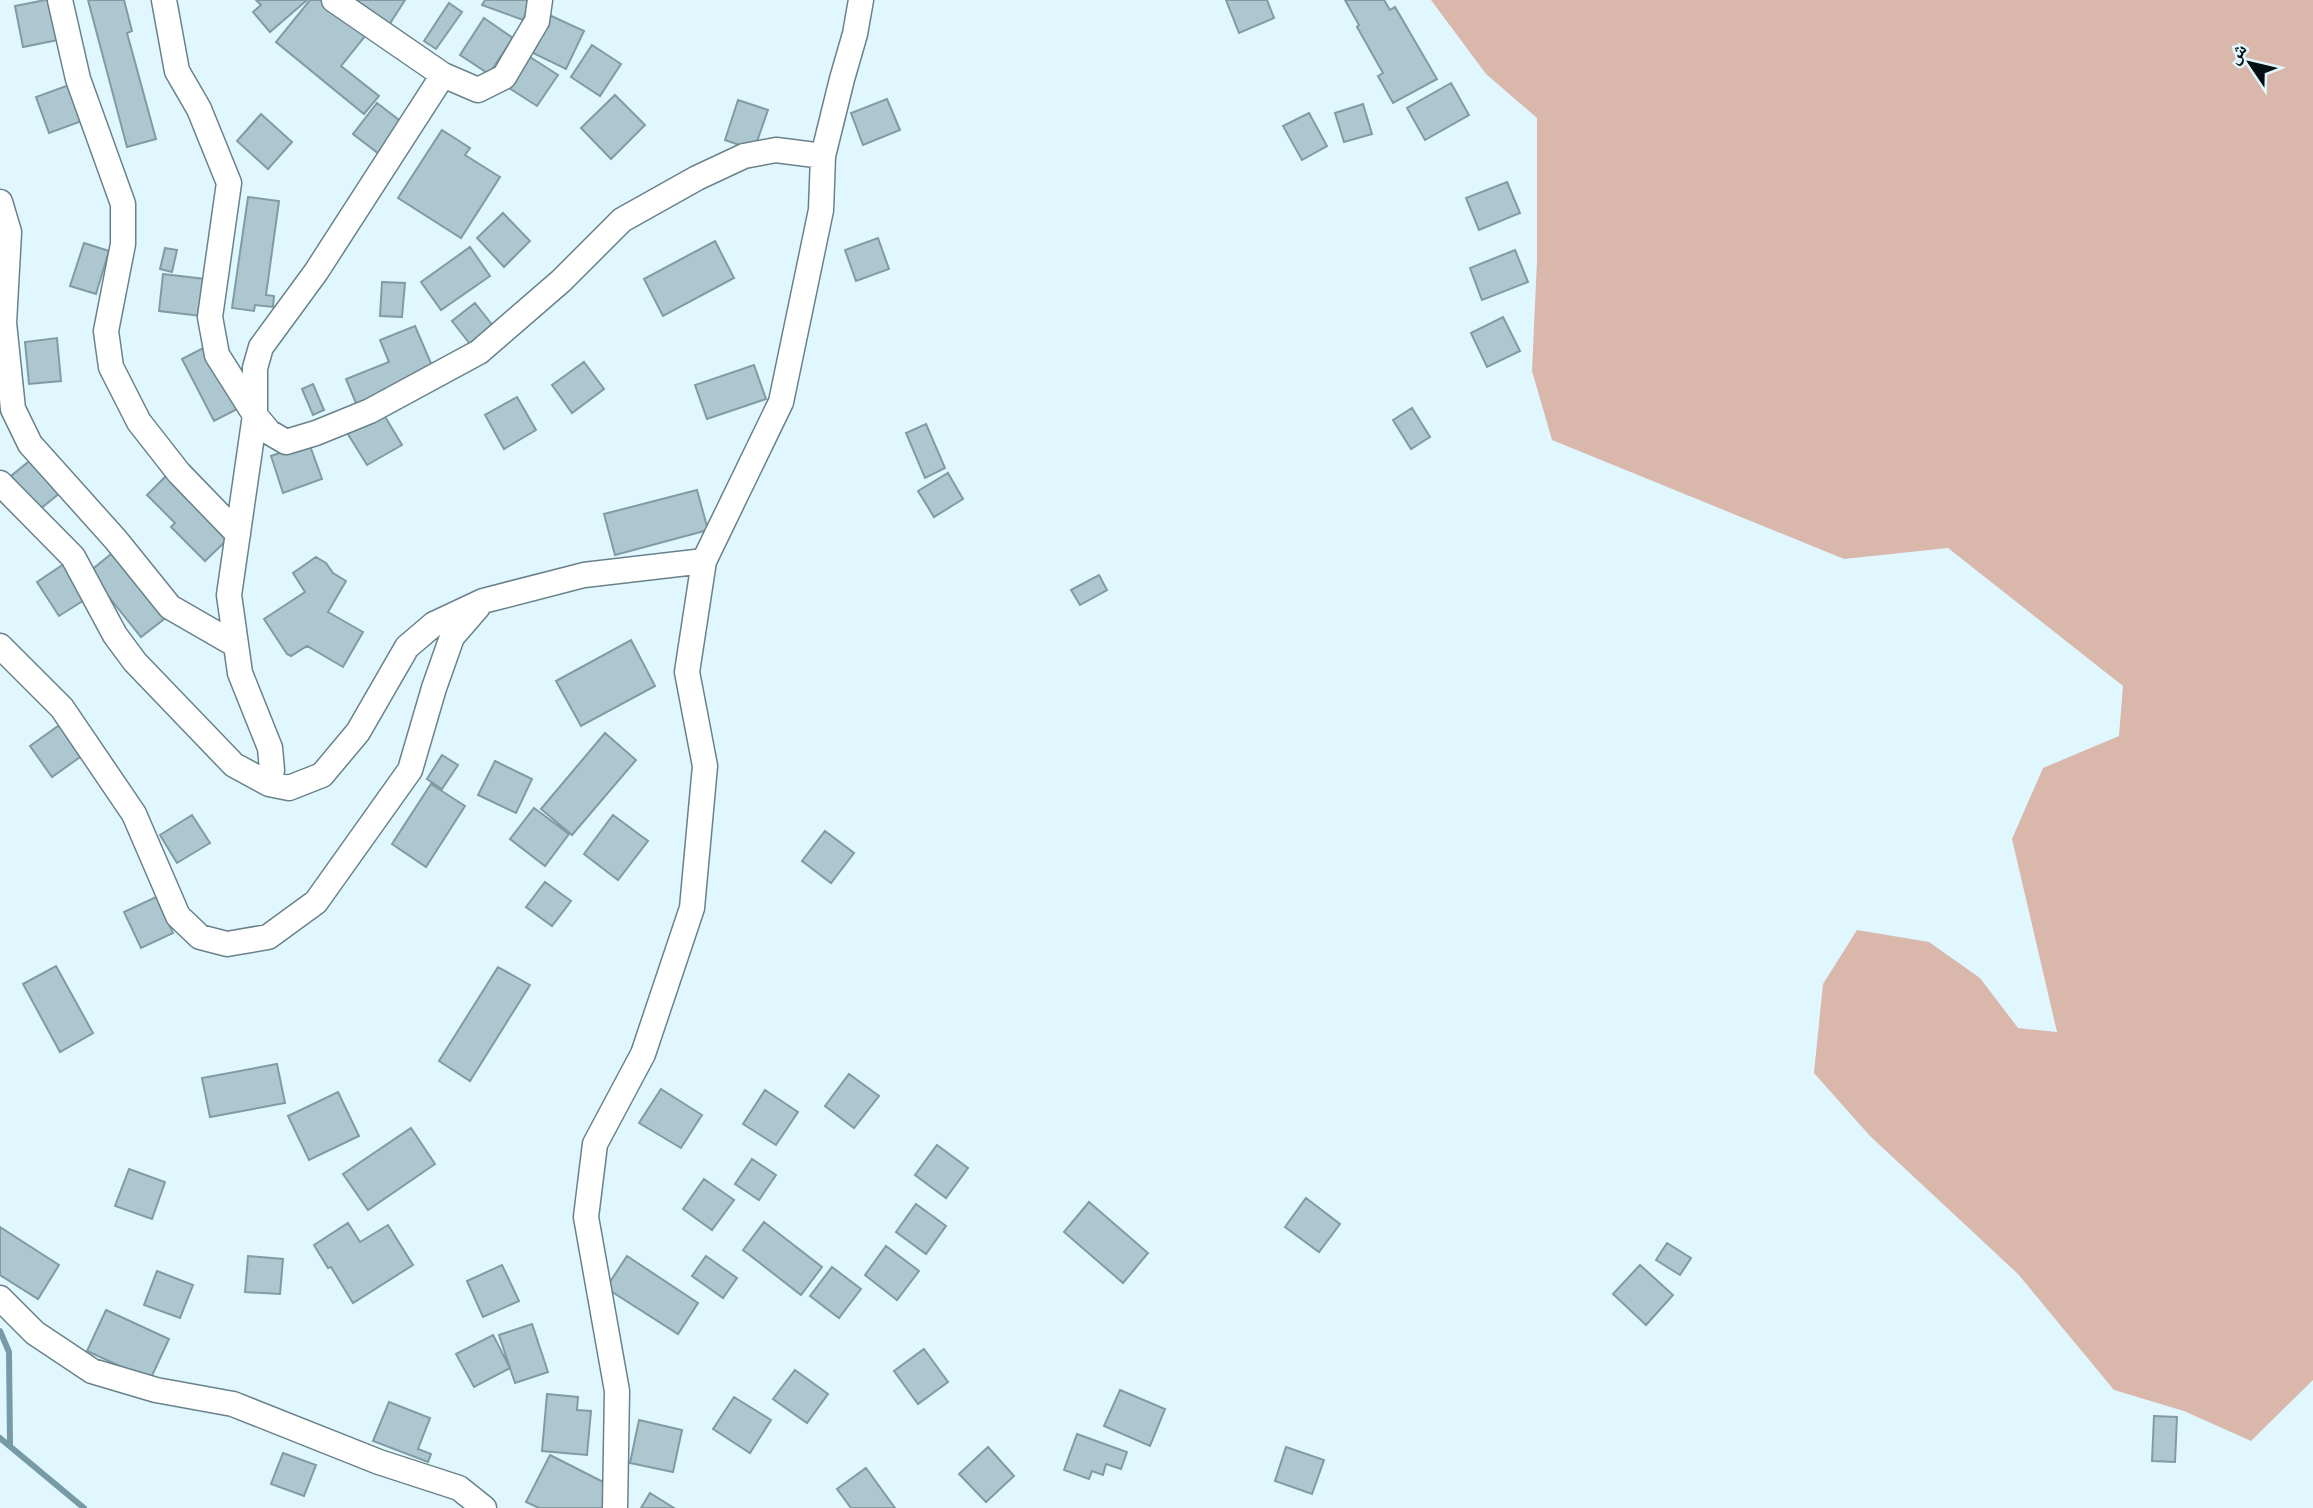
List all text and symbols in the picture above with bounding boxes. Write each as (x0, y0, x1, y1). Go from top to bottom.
north arrow (2215, 28, 2285, 98)
text: ش (2220, 38, 2252, 68)

